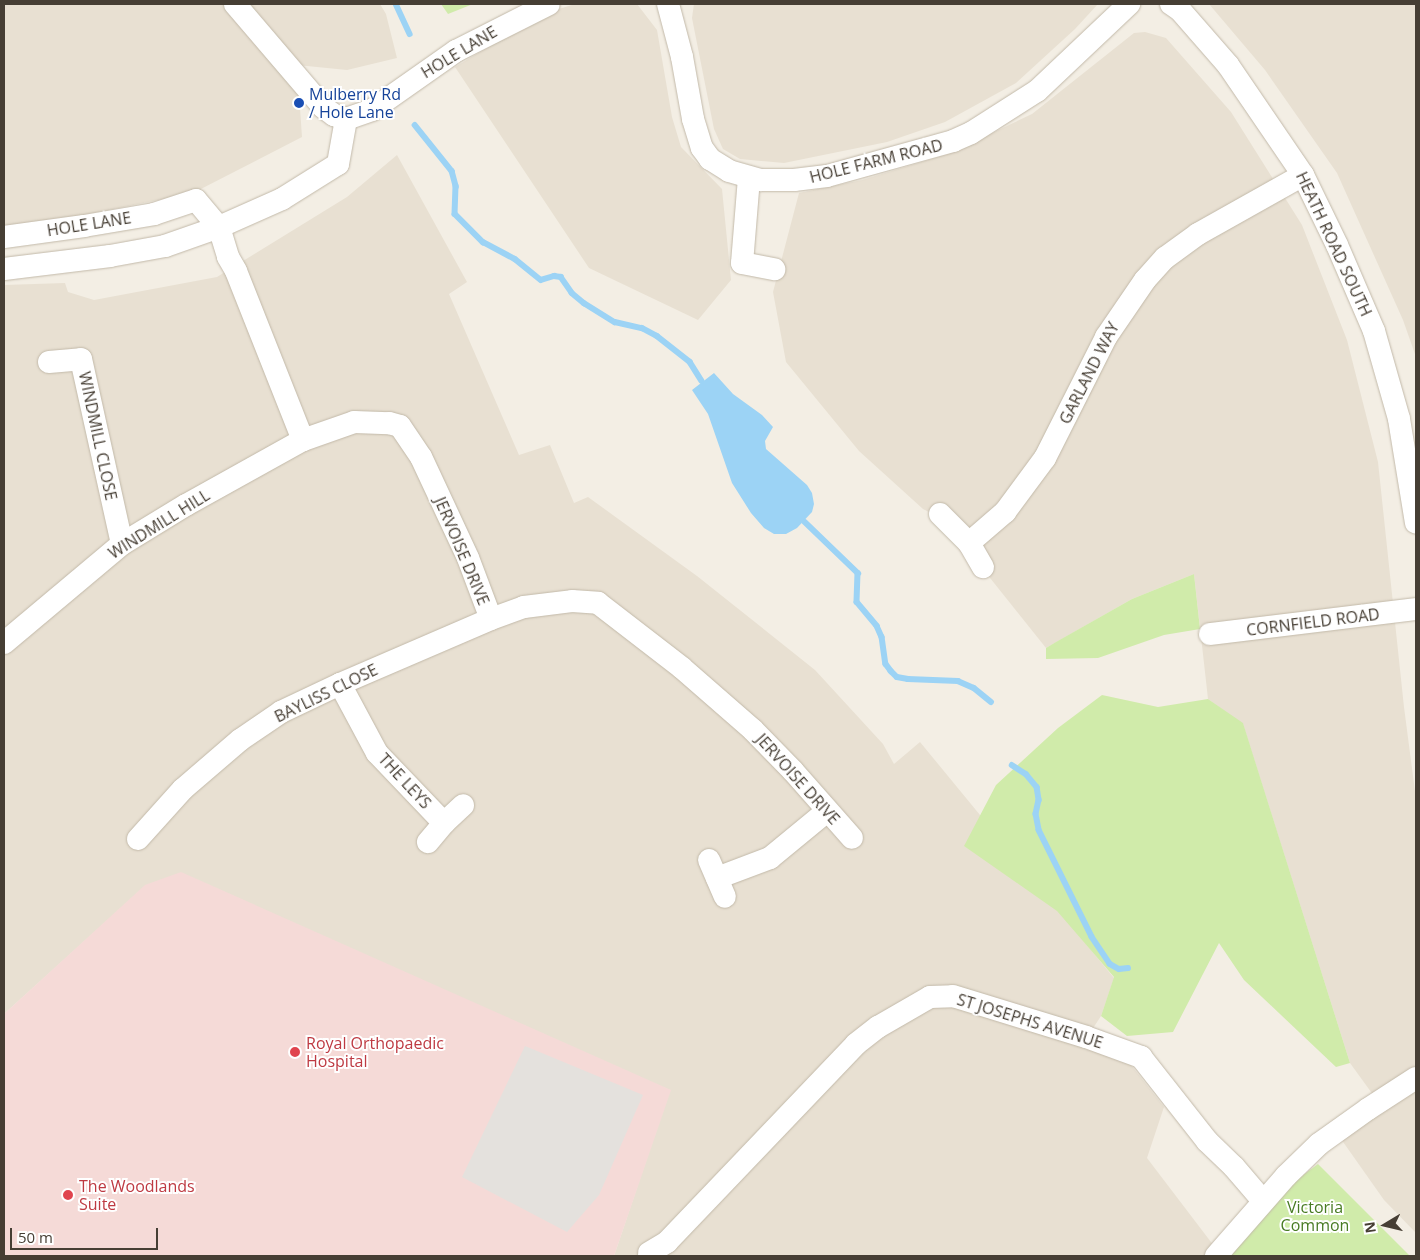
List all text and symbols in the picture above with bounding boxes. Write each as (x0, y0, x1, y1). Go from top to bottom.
street label: HOLE LANE (418, 22, 500, 82)
place label: Mulberry Rd / Hole Lane (309, 84, 401, 122)
marker: Mulberry Rd / Hole Lane (293, 97, 305, 109)
street label: HOLE FARM ROAD (807, 135, 945, 187)
street label: HEATH ROAD SOUTH (1292, 169, 1376, 319)
street label: HOLE LANE (45, 208, 133, 240)
street label: GARLAND WAY (1055, 319, 1123, 427)
street label: WINDMILL CLOSE (75, 370, 121, 502)
street label: WINDMILL HILL (105, 485, 213, 563)
street label: JERVOISE DRIVE (431, 494, 493, 608)
street label: CORNFIELD ROAD (1245, 604, 1381, 640)
street label: BAYLISS CLOSE (271, 660, 381, 726)
street label: JERVOISE DRIVE (752, 730, 844, 828)
street label: THE LEYS (375, 749, 435, 813)
street label: ST JOSEPHS AVENUE (955, 990, 1105, 1052)
place label: Royal Orthopaedic Hospital (306, 1033, 444, 1071)
marker: Royal Orthopaedic Hospital (288, 1045, 302, 1059)
place label: The Woodlands Suite (79, 1176, 195, 1214)
marker: The Woodlands Suite (61, 1188, 75, 1202)
park label: Victoria Common (1281, 1197, 1349, 1235)
north arrow (1360, 1200, 1410, 1250)
scale bar (12, 1218, 160, 1250)
text: N (1359, 1220, 1380, 1235)
text: 50 m (18, 1227, 53, 1247)

